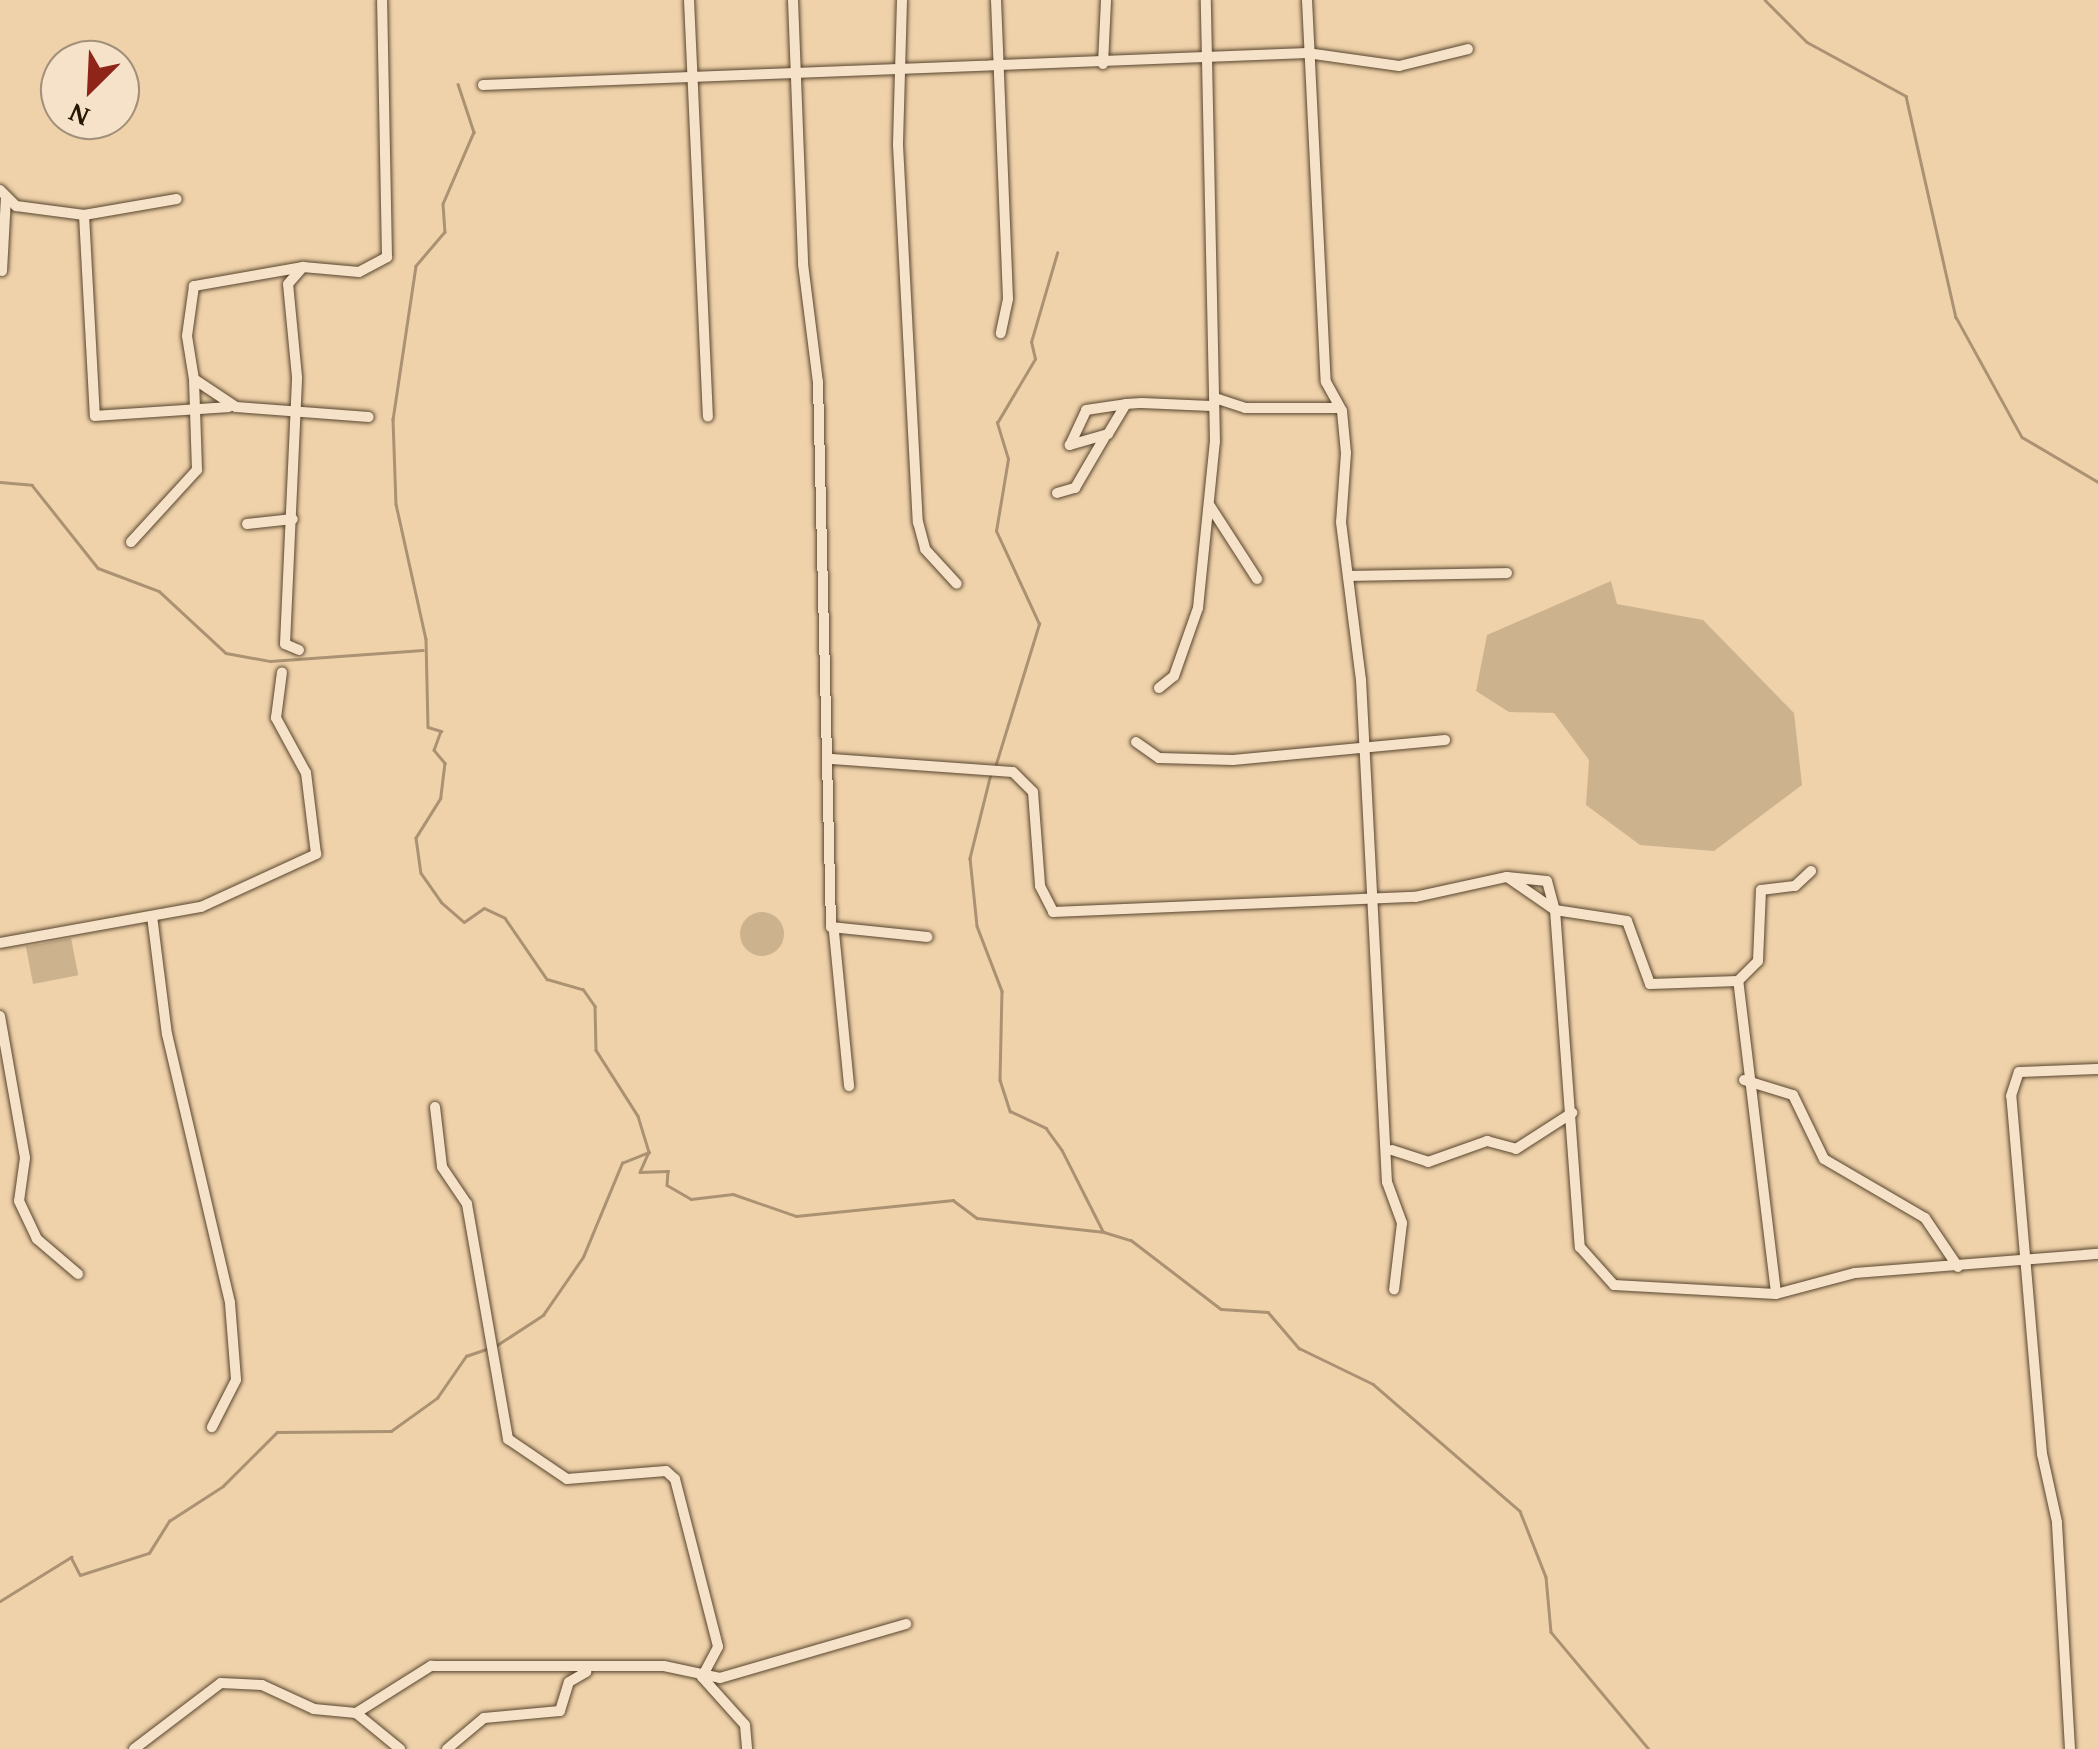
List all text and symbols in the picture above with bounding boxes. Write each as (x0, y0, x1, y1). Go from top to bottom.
north arrow (40, 40, 140, 140)
text: N (62, 94, 95, 139)

